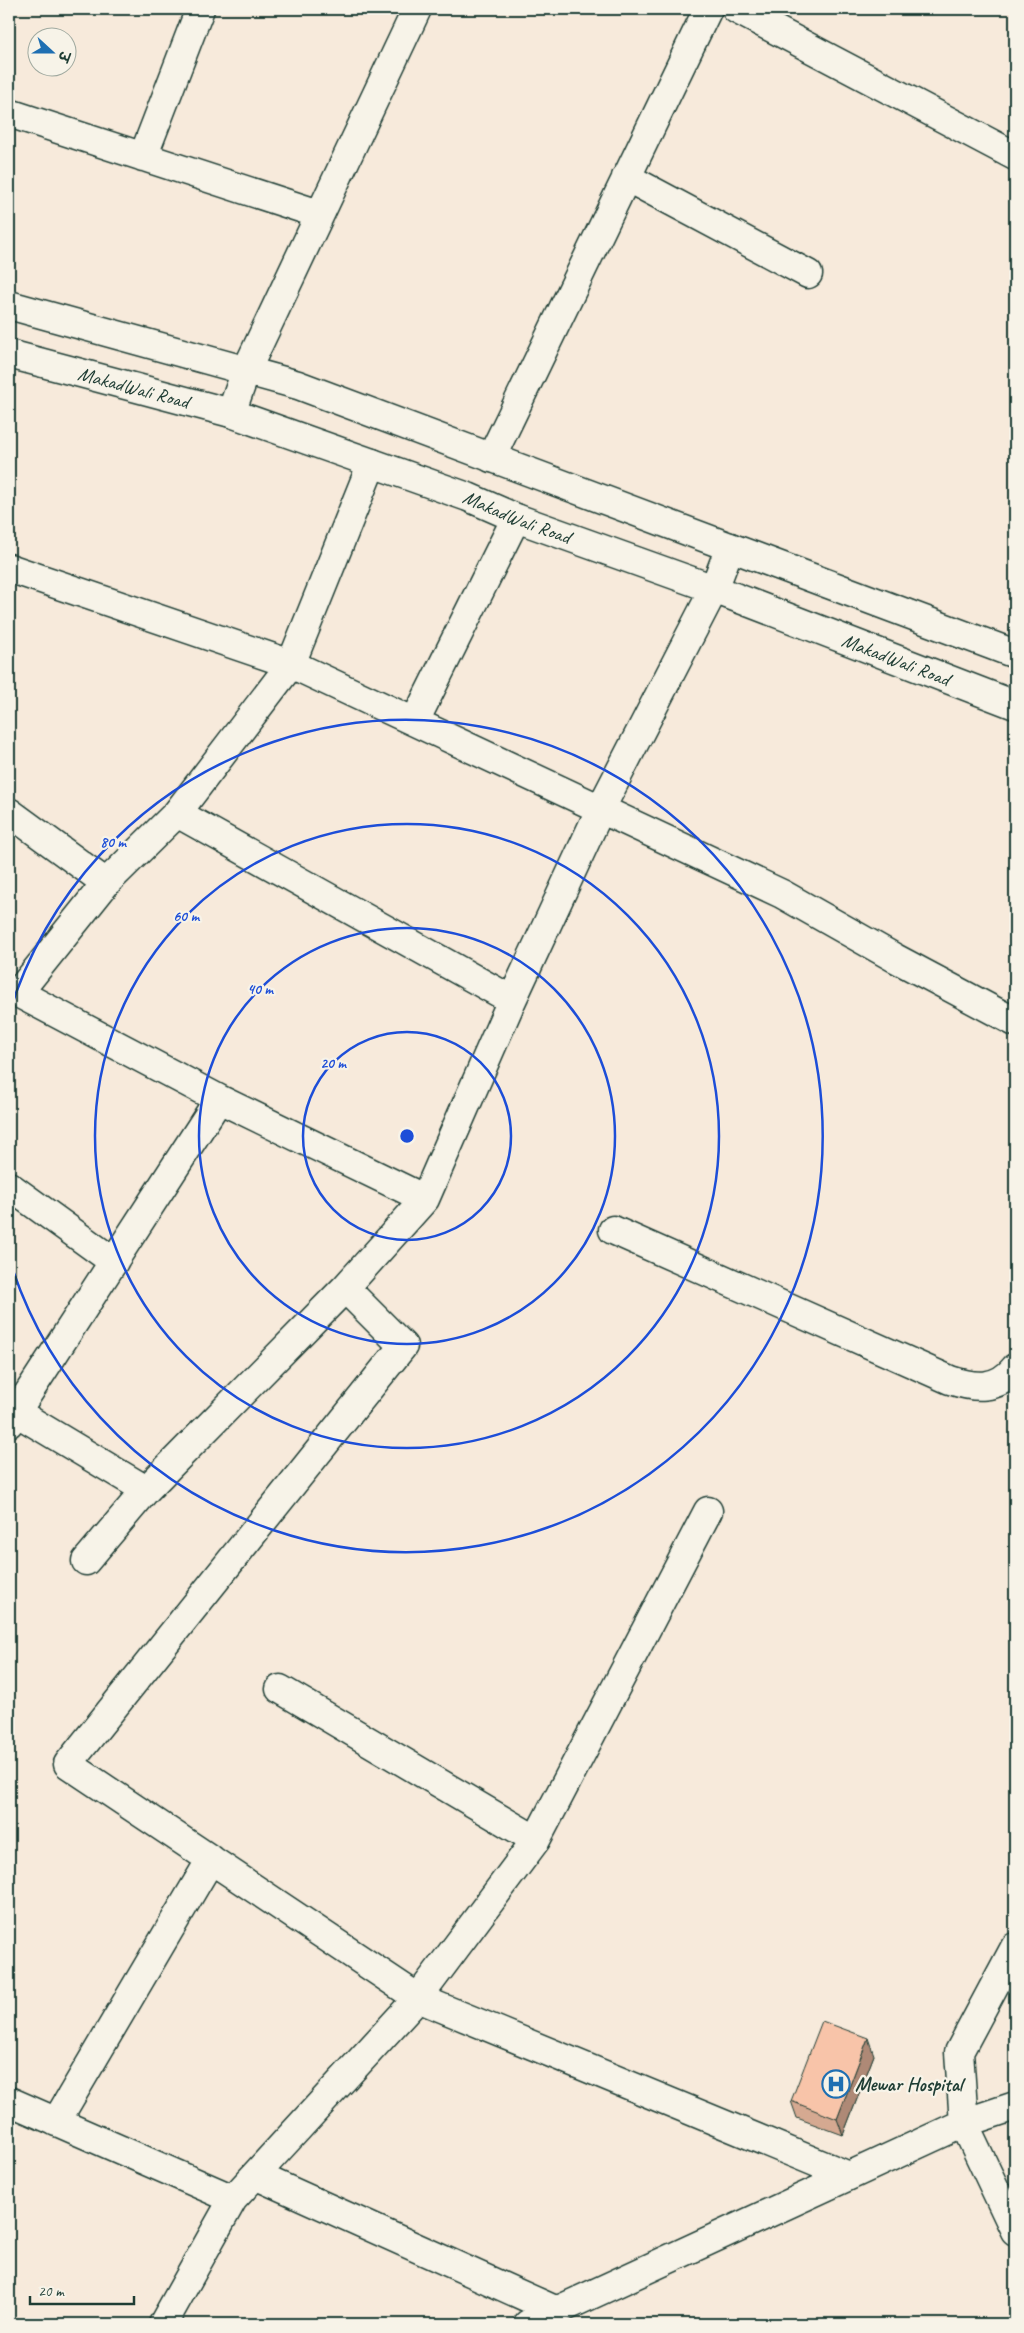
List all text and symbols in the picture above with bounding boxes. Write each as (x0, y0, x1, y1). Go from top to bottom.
north arrow (28, 28, 78, 78)
text: उ (53, 47, 74, 65)
street label: MakadWali Road (75, 361, 195, 415)
street label: MakadWali Road (459, 484, 577, 551)
street label: MakadWali Road (838, 627, 956, 693)
text: 80 m (100, 833, 127, 852)
text: 60 m (173, 907, 200, 926)
text: 40 m (247, 980, 274, 999)
text: 20 m (320, 1054, 347, 1073)
centre of rings (398, 1127, 416, 1145)
hospital icon: Mewar Hospital (821, 2069, 851, 2099)
place label: Mewar Hospital (855, 2072, 966, 2097)
scale bar (30, 2273, 134, 2305)
text: 20 m (38, 2282, 65, 2301)

